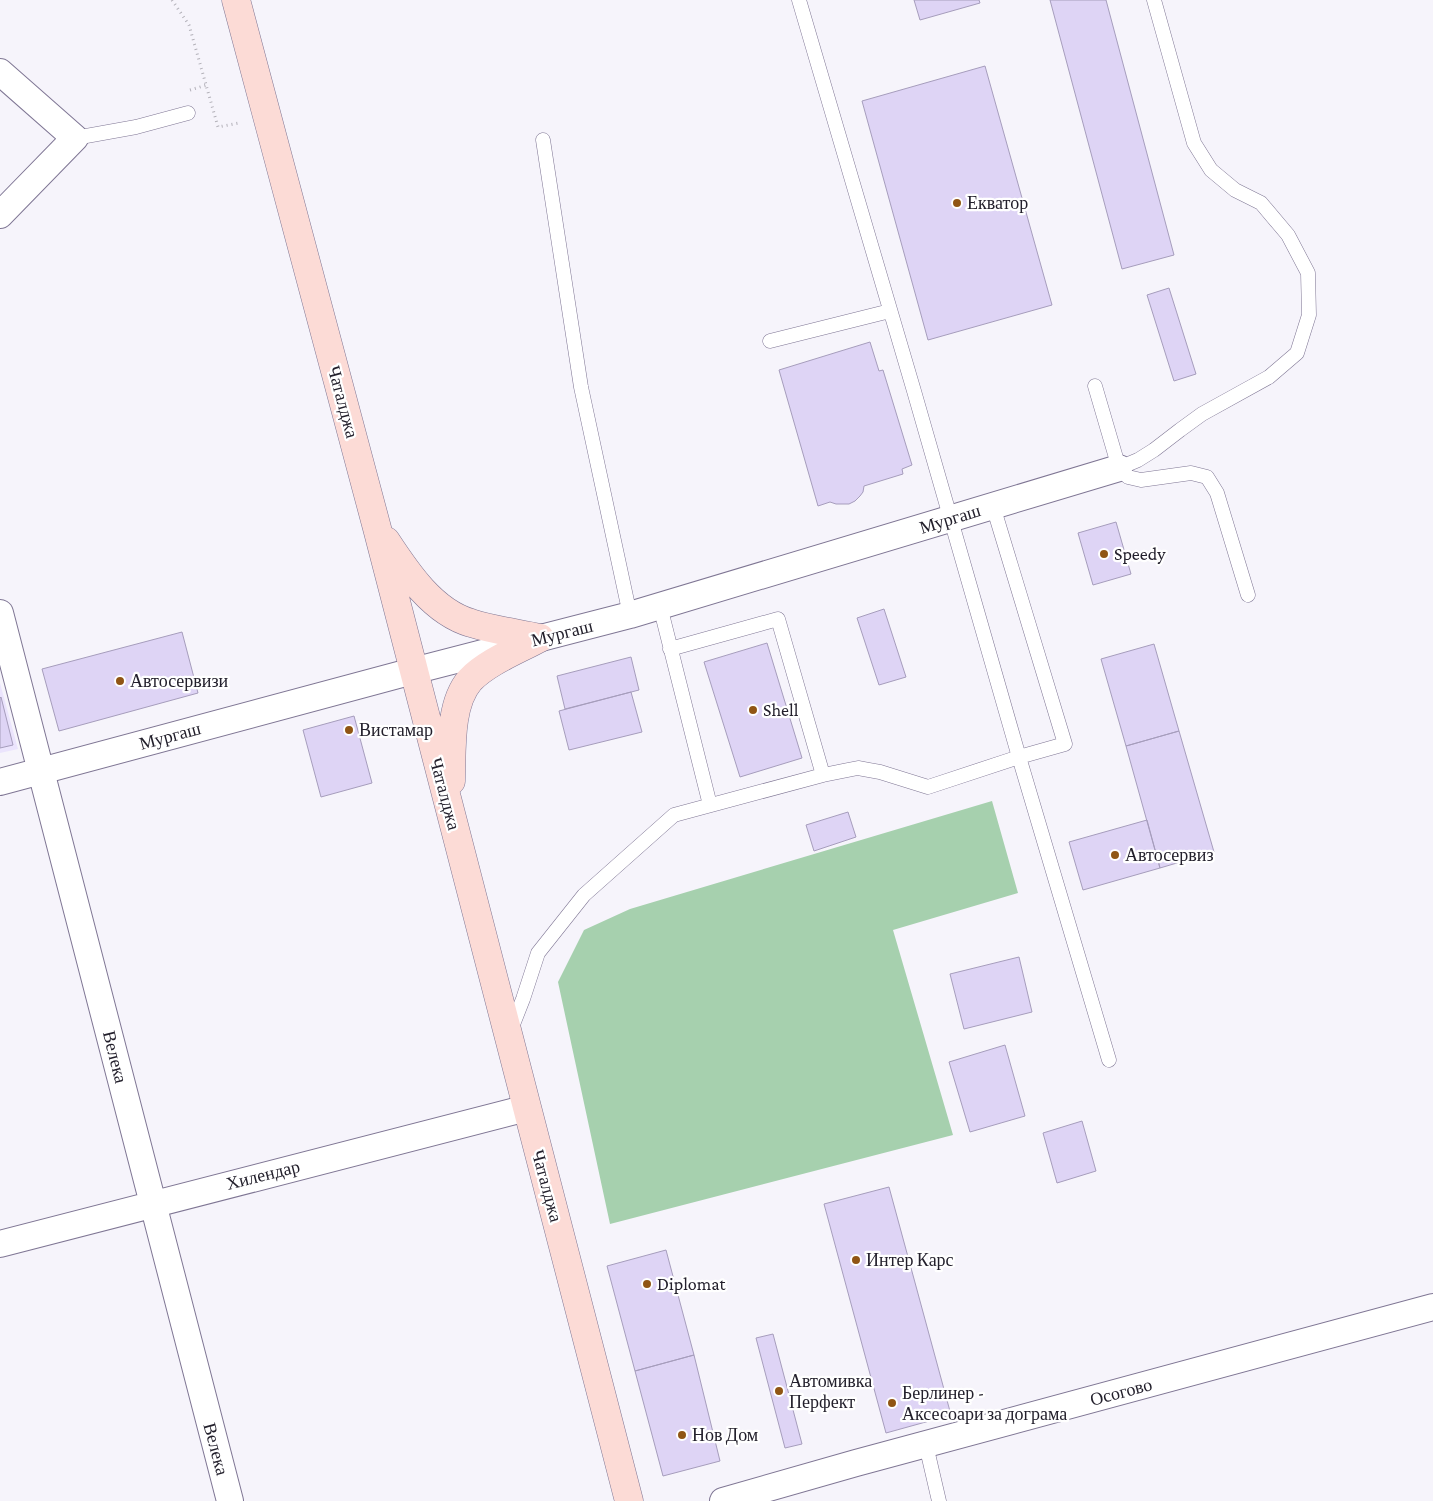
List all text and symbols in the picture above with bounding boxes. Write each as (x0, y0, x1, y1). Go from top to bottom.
place label: Екватор (967, 193, 1028, 213)
marker: Екватор (951, 197, 963, 209)
street label: Чаталджа (324, 364, 362, 440)
street label: Мургаш (917, 500, 983, 538)
place label: Speedy (1114, 544, 1166, 564)
marker: Speedy (1098, 548, 1110, 560)
street label: Мургаш (529, 616, 595, 650)
place label: Автосервизи (130, 671, 229, 691)
marker: Автосервизи (114, 675, 126, 687)
place label: Shell (763, 700, 799, 720)
marker: Shell (747, 704, 759, 716)
street label: Мургаш (137, 718, 203, 754)
place label: Вистамар (359, 720, 433, 740)
marker: Вистамар (343, 724, 355, 736)
street label: Чаталджа (426, 756, 464, 832)
place label: Автосервиз (1125, 845, 1214, 865)
marker: Автосервиз (1109, 849, 1121, 861)
street label: Велека (99, 1029, 131, 1085)
street label: Чаталджа (528, 1148, 566, 1224)
street label: Хилендар (224, 1156, 302, 1194)
place label: Интер Карс (866, 1250, 954, 1270)
marker: Интер Карс (850, 1254, 862, 1266)
place label: Diplomat (657, 1274, 727, 1294)
marker: Diplomat (641, 1278, 653, 1290)
place label: Автомивка Перфект (789, 1371, 872, 1412)
street label: Осогово (1088, 1374, 1154, 1410)
place label: Берлинер - Аксесоари за дограма (902, 1383, 1067, 1424)
marker: Автомивка Перфект (773, 1385, 785, 1397)
marker: Берлинер - Аксесоари за дограма (886, 1397, 898, 1409)
street label: Велека (199, 1421, 233, 1477)
place label: Нов Дом (692, 1425, 758, 1445)
marker: Нов Дом (676, 1429, 688, 1441)

